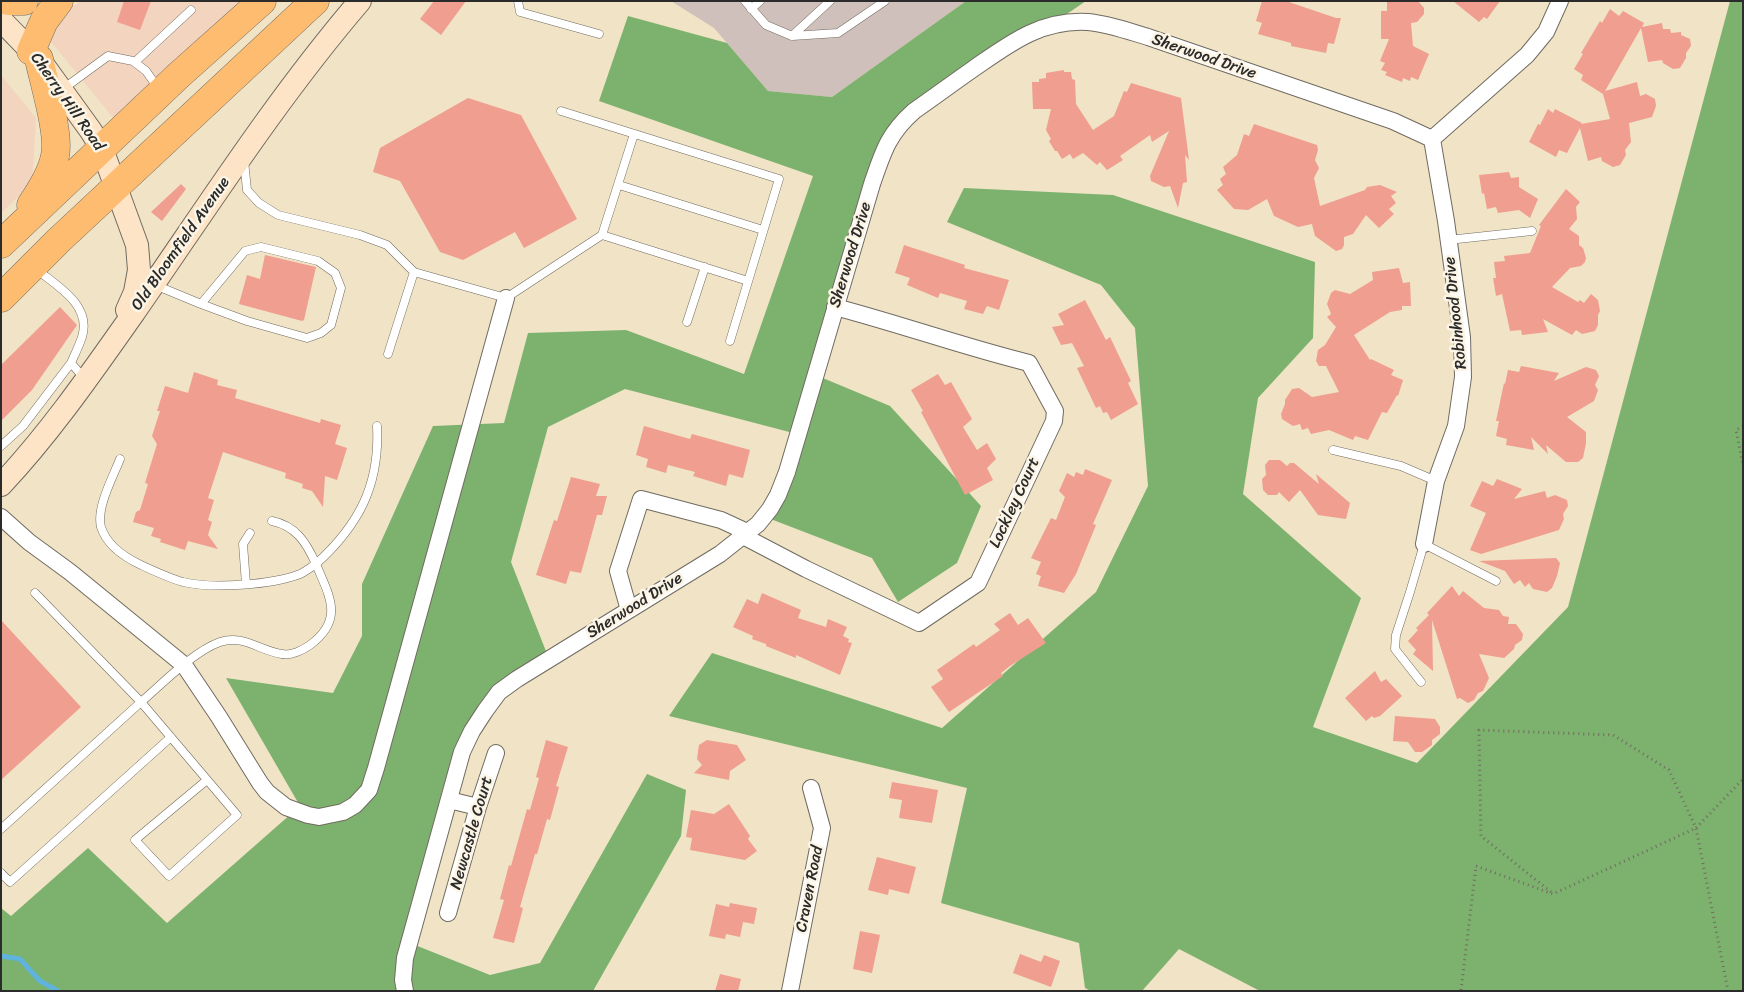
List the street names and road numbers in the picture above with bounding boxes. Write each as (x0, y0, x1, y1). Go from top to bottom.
street label: Sherwood Drive (1149, 30, 1259, 84)
street label: Cherry Hill Road (26, 49, 108, 155)
street label: Old Bloomfield Avenue (128, 174, 234, 314)
street label: Sherwood Drive (826, 200, 876, 310)
street label: Robinhood Drive (1441, 256, 1471, 370)
street label: Lockley Court (986, 455, 1044, 551)
street label: Sherwood Drive (584, 569, 686, 643)
street label: Newcastle Court (447, 774, 497, 892)
street label: Craven Road (792, 844, 828, 934)

